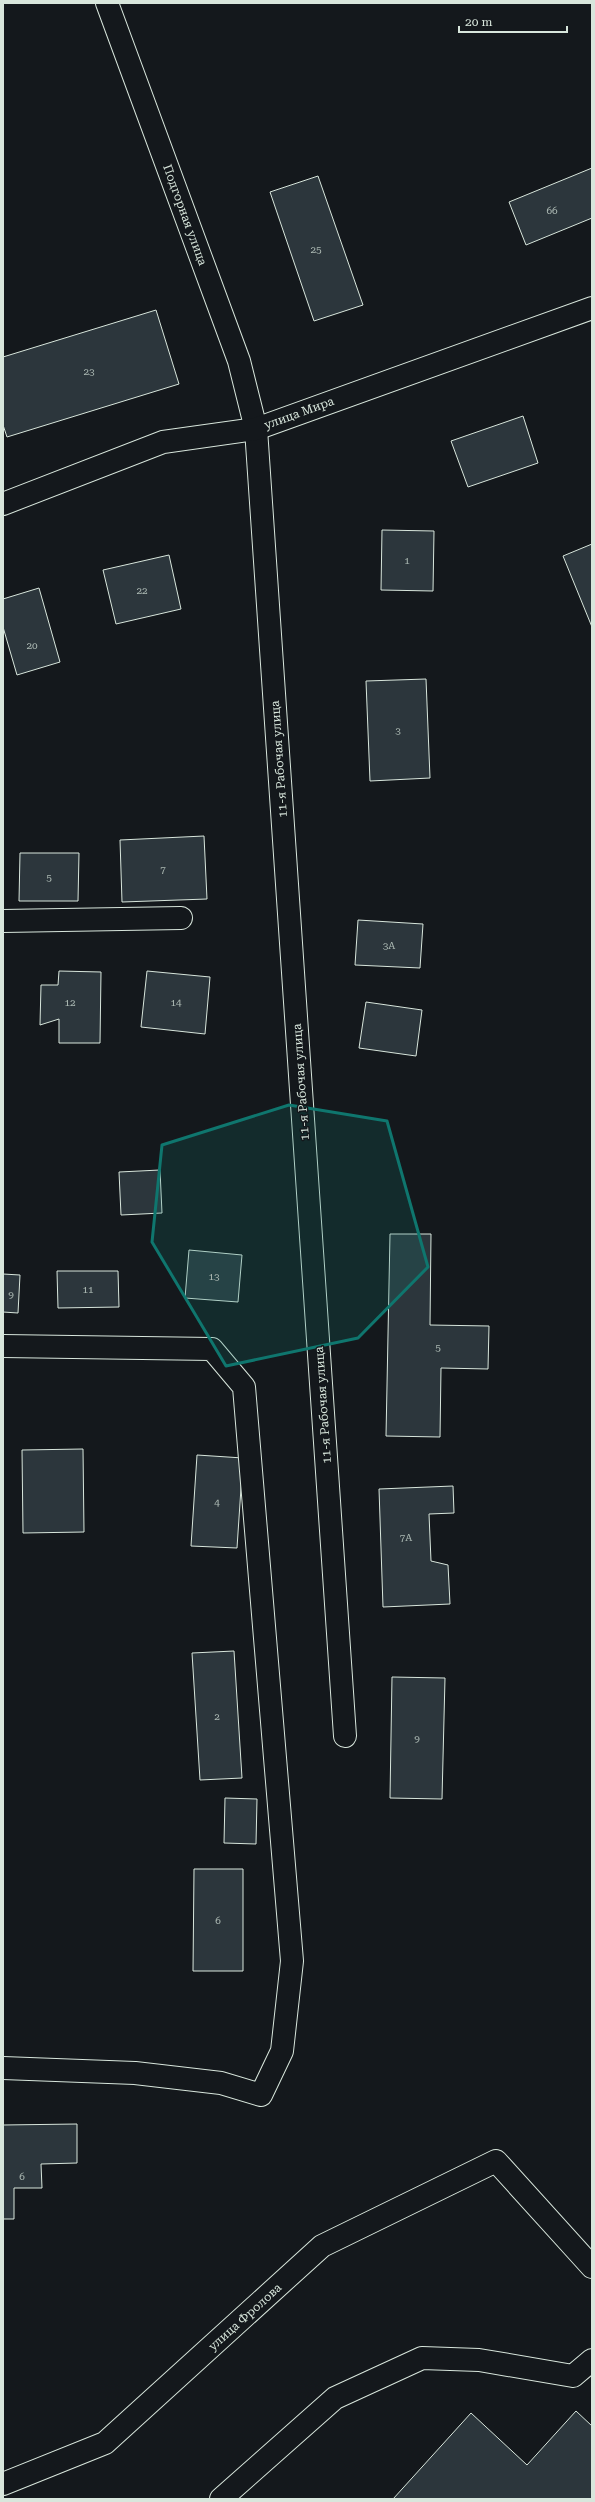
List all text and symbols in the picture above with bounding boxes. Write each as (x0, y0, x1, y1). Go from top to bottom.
scale bar (459, 8, 567, 34)
text: 20 m (465, 15, 492, 29)
street label: Подгорная улица (160, 162, 210, 268)
house number: 66 (546, 205, 558, 216)
house number: 25 (310, 244, 322, 255)
house number: 23 (83, 366, 95, 377)
street label: улица Мира (262, 394, 336, 432)
house number: 1 (404, 555, 410, 566)
house number: 22 (136, 585, 148, 596)
house number: 20 (26, 640, 38, 651)
street label: 11-я Рабочая улица (268, 699, 290, 818)
house number: 3 (395, 725, 401, 736)
house number: 7 (160, 864, 166, 875)
house number: 5 (46, 872, 52, 883)
house number: 3А (383, 940, 395, 951)
house number: 12 (64, 997, 76, 1008)
house number: 14 (170, 997, 182, 1008)
street label: 11-я Рабочая улица (290, 1022, 312, 1141)
house number: 13 (208, 1271, 220, 1282)
house number: 11 (82, 1284, 94, 1295)
house number: 9 (8, 1289, 14, 1300)
house number: 5 (435, 1342, 441, 1353)
street label: 11-я Рабочая улица (312, 1345, 334, 1464)
house number: 4 (214, 1497, 220, 1508)
house number: 7А (400, 1532, 412, 1543)
house number: 2 (214, 1711, 220, 1722)
house number: 9 (414, 1733, 420, 1744)
house number: 6 (215, 1915, 221, 1926)
house number: 6 (19, 2171, 25, 2182)
street label: улица Фролова (206, 2280, 285, 2354)

